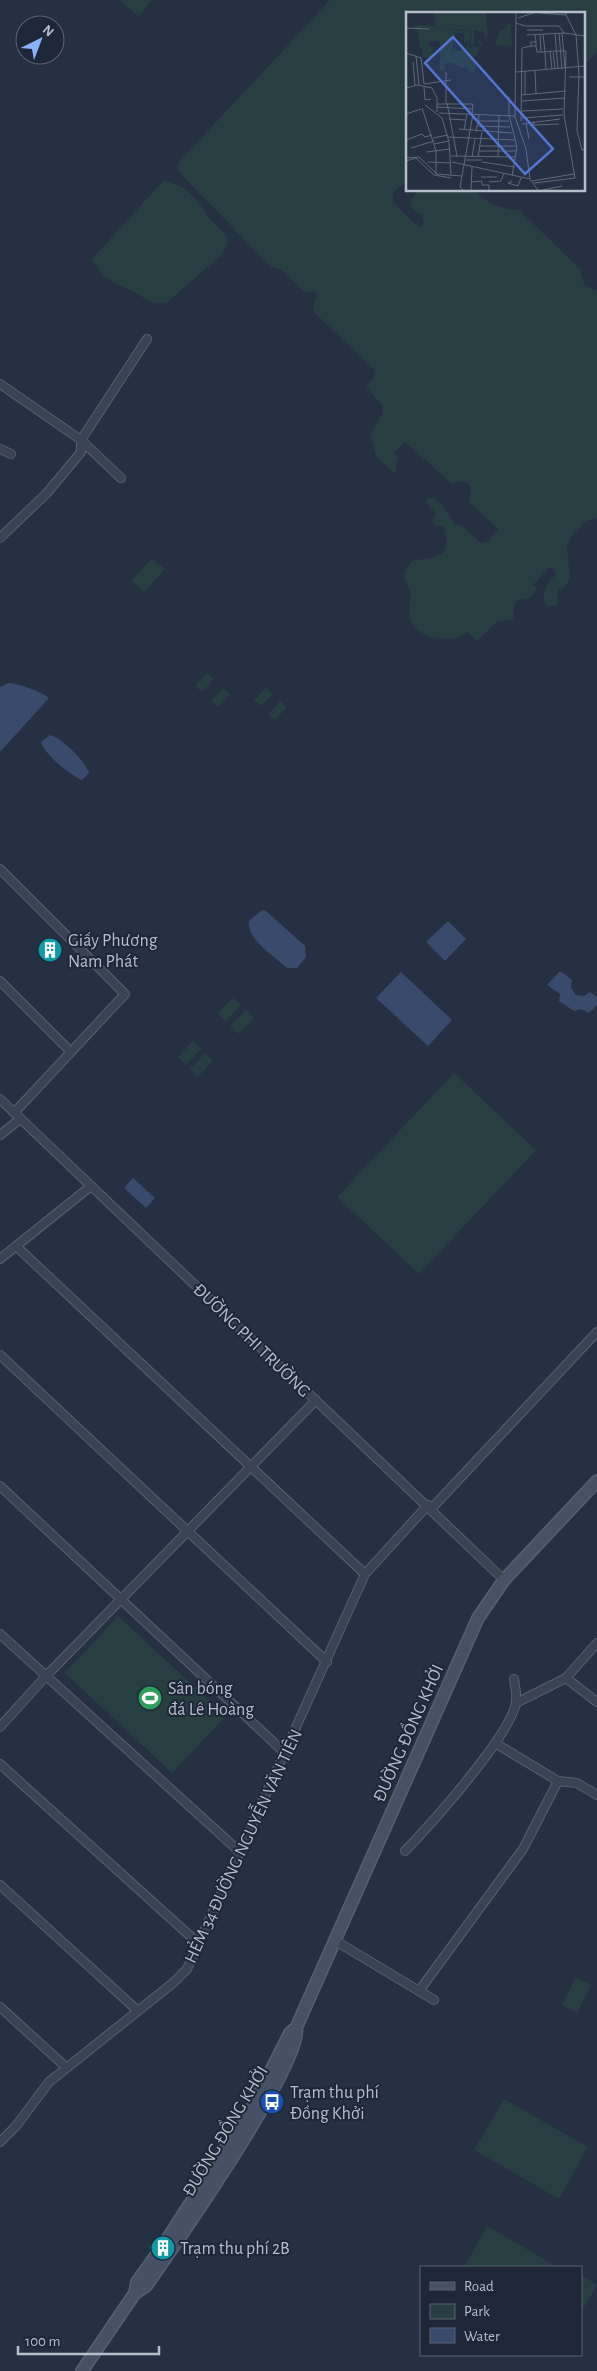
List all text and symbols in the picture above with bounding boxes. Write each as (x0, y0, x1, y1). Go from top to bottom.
inset map (406, 12, 584, 191)
north arrow (15, 15, 65, 65)
text: N (40, 23, 56, 40)
place label: Giấy Phương Nam Phát (68, 931, 158, 971)
building icon: Giấy Phương Nam Phát (37, 937, 63, 963)
street label: ĐƯỜNG PHI TRƯỜNG (189, 1278, 315, 1401)
street label: ĐƯỜNG ĐỒNG KHỞI (366, 1660, 447, 1805)
place label: Sân bóng đá Lê Hoàng (168, 1680, 254, 1719)
sports icon: Sân bóng đá Lê Hoàng (137, 1685, 163, 1711)
street label: HẺM 34 ĐƯỜNG NGUYỄN VĂN TIÊN (176, 1724, 306, 1966)
street label: ĐƯỜNG ĐỒNG KHỞI (176, 2061, 272, 2200)
place label: Trạm thu phí Đồng Khởi (290, 2084, 380, 2123)
bus stop icon: Trạm thu phí Đồng Khởi (259, 2089, 285, 2115)
building icon: Trạm thu phí 2B (150, 2235, 176, 2261)
place label: Trạm thu phí 2B (180, 2240, 290, 2258)
legend (420, 2266, 582, 2356)
text: Road (464, 2279, 494, 2294)
text: Park (464, 2304, 490, 2319)
scale bar (18, 2324, 159, 2356)
text: Water (464, 2329, 500, 2344)
text: 100 m (25, 2334, 60, 2349)

